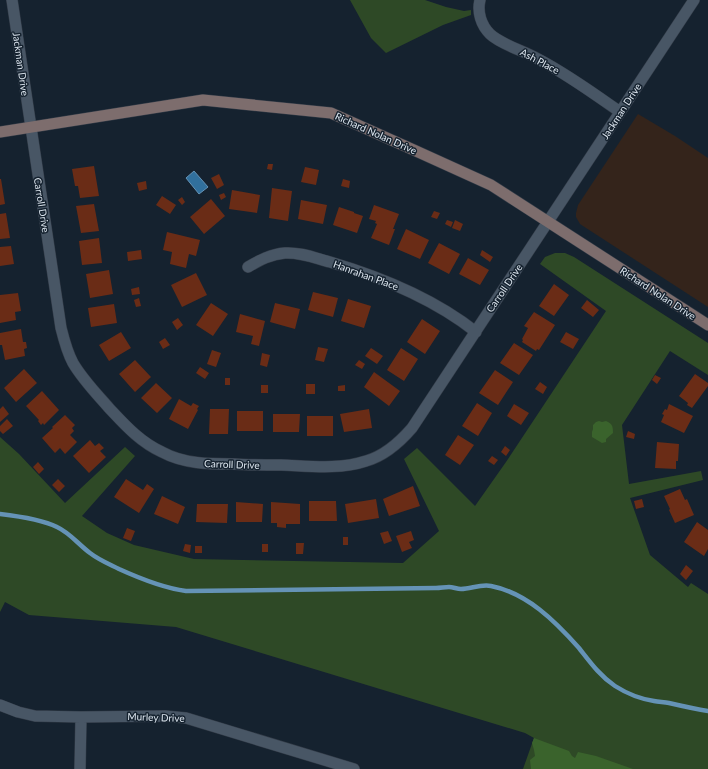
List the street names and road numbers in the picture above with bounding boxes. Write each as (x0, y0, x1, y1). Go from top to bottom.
street label: Jackman Drive (11, 31, 31, 97)
street label: Ash Place (518, 46, 562, 76)
street label: Jackman Drive (599, 81, 643, 141)
street label: Richard Nolan Drive (333, 110, 419, 156)
street label: Carroll Drive (32, 177, 52, 233)
street label: Hanrahan Place (332, 258, 400, 292)
street label: Carroll Drive (483, 262, 525, 314)
street label: Richard Nolan Drive (618, 264, 698, 322)
street label: Carroll Drive (204, 457, 260, 471)
street label: Murley Drive (127, 710, 185, 724)

